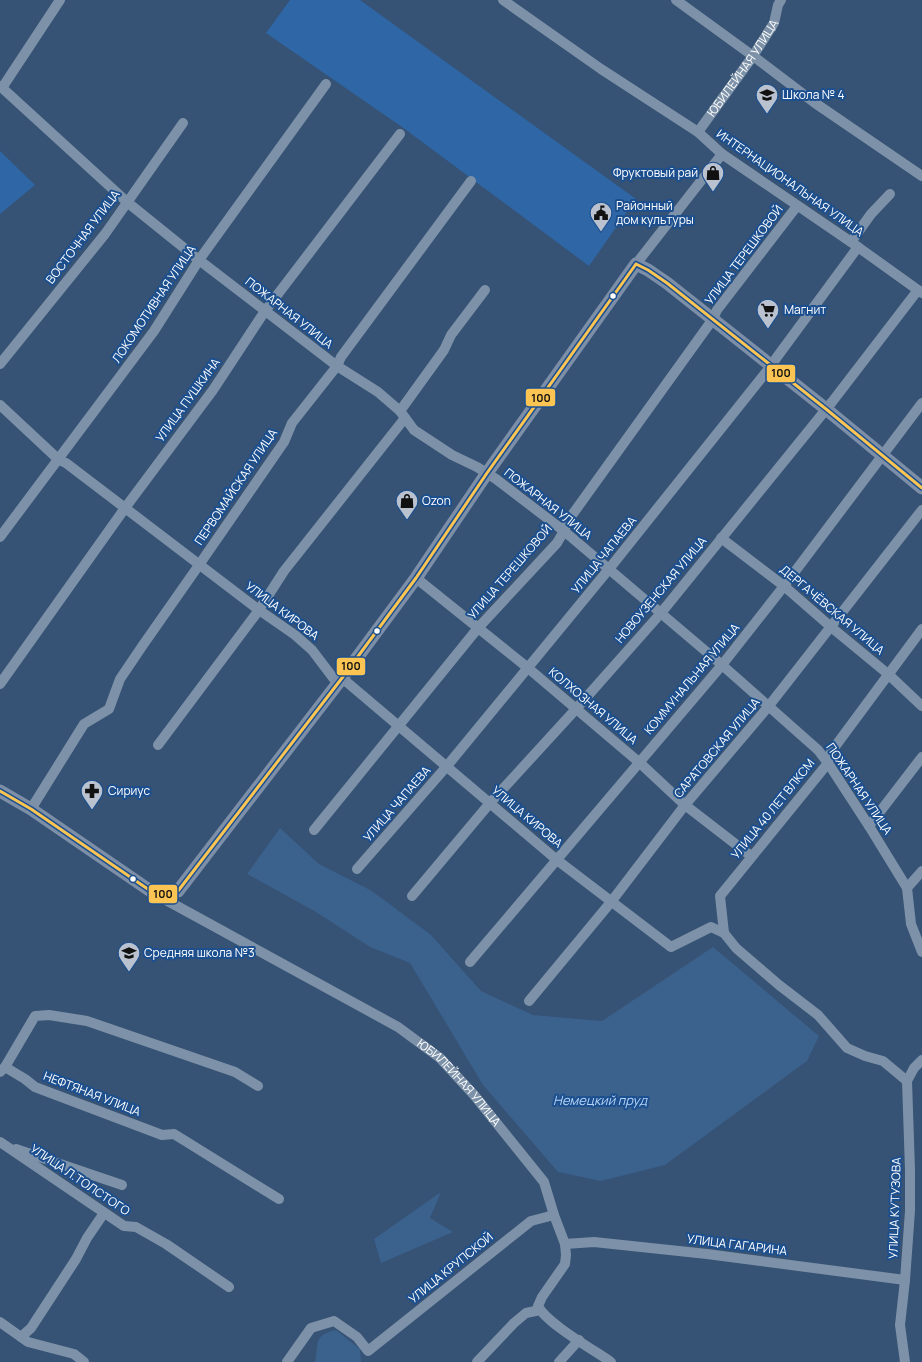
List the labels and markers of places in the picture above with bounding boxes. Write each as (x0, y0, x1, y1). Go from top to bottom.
school or university icon: Школа № 4 (754, 82, 780, 115)
place label: Школа № 4 (782, 86, 845, 103)
shop icon: Фруктовый рай (700, 160, 726, 193)
place label: Фруктовый рай (613, 164, 698, 181)
place label: Районный дом культуры (616, 197, 694, 228)
public building icon: Районный дом культуры (588, 200, 614, 233)
unlabelled marker (608, 291, 618, 301)
supermarket icon: Магнит (755, 297, 781, 330)
place label: Магнит (784, 301, 826, 318)
shop icon: Ozon (394, 488, 420, 521)
place label: Ozon (422, 492, 451, 509)
unlabelled marker (372, 626, 382, 636)
pharmacy icon: Сириус (79, 778, 105, 811)
place label: Сириус (108, 782, 150, 799)
unlabelled marker (128, 874, 138, 884)
school or university icon: Средняя школа №3 (116, 940, 142, 973)
place label: Средняя школа №3 (144, 944, 255, 961)

